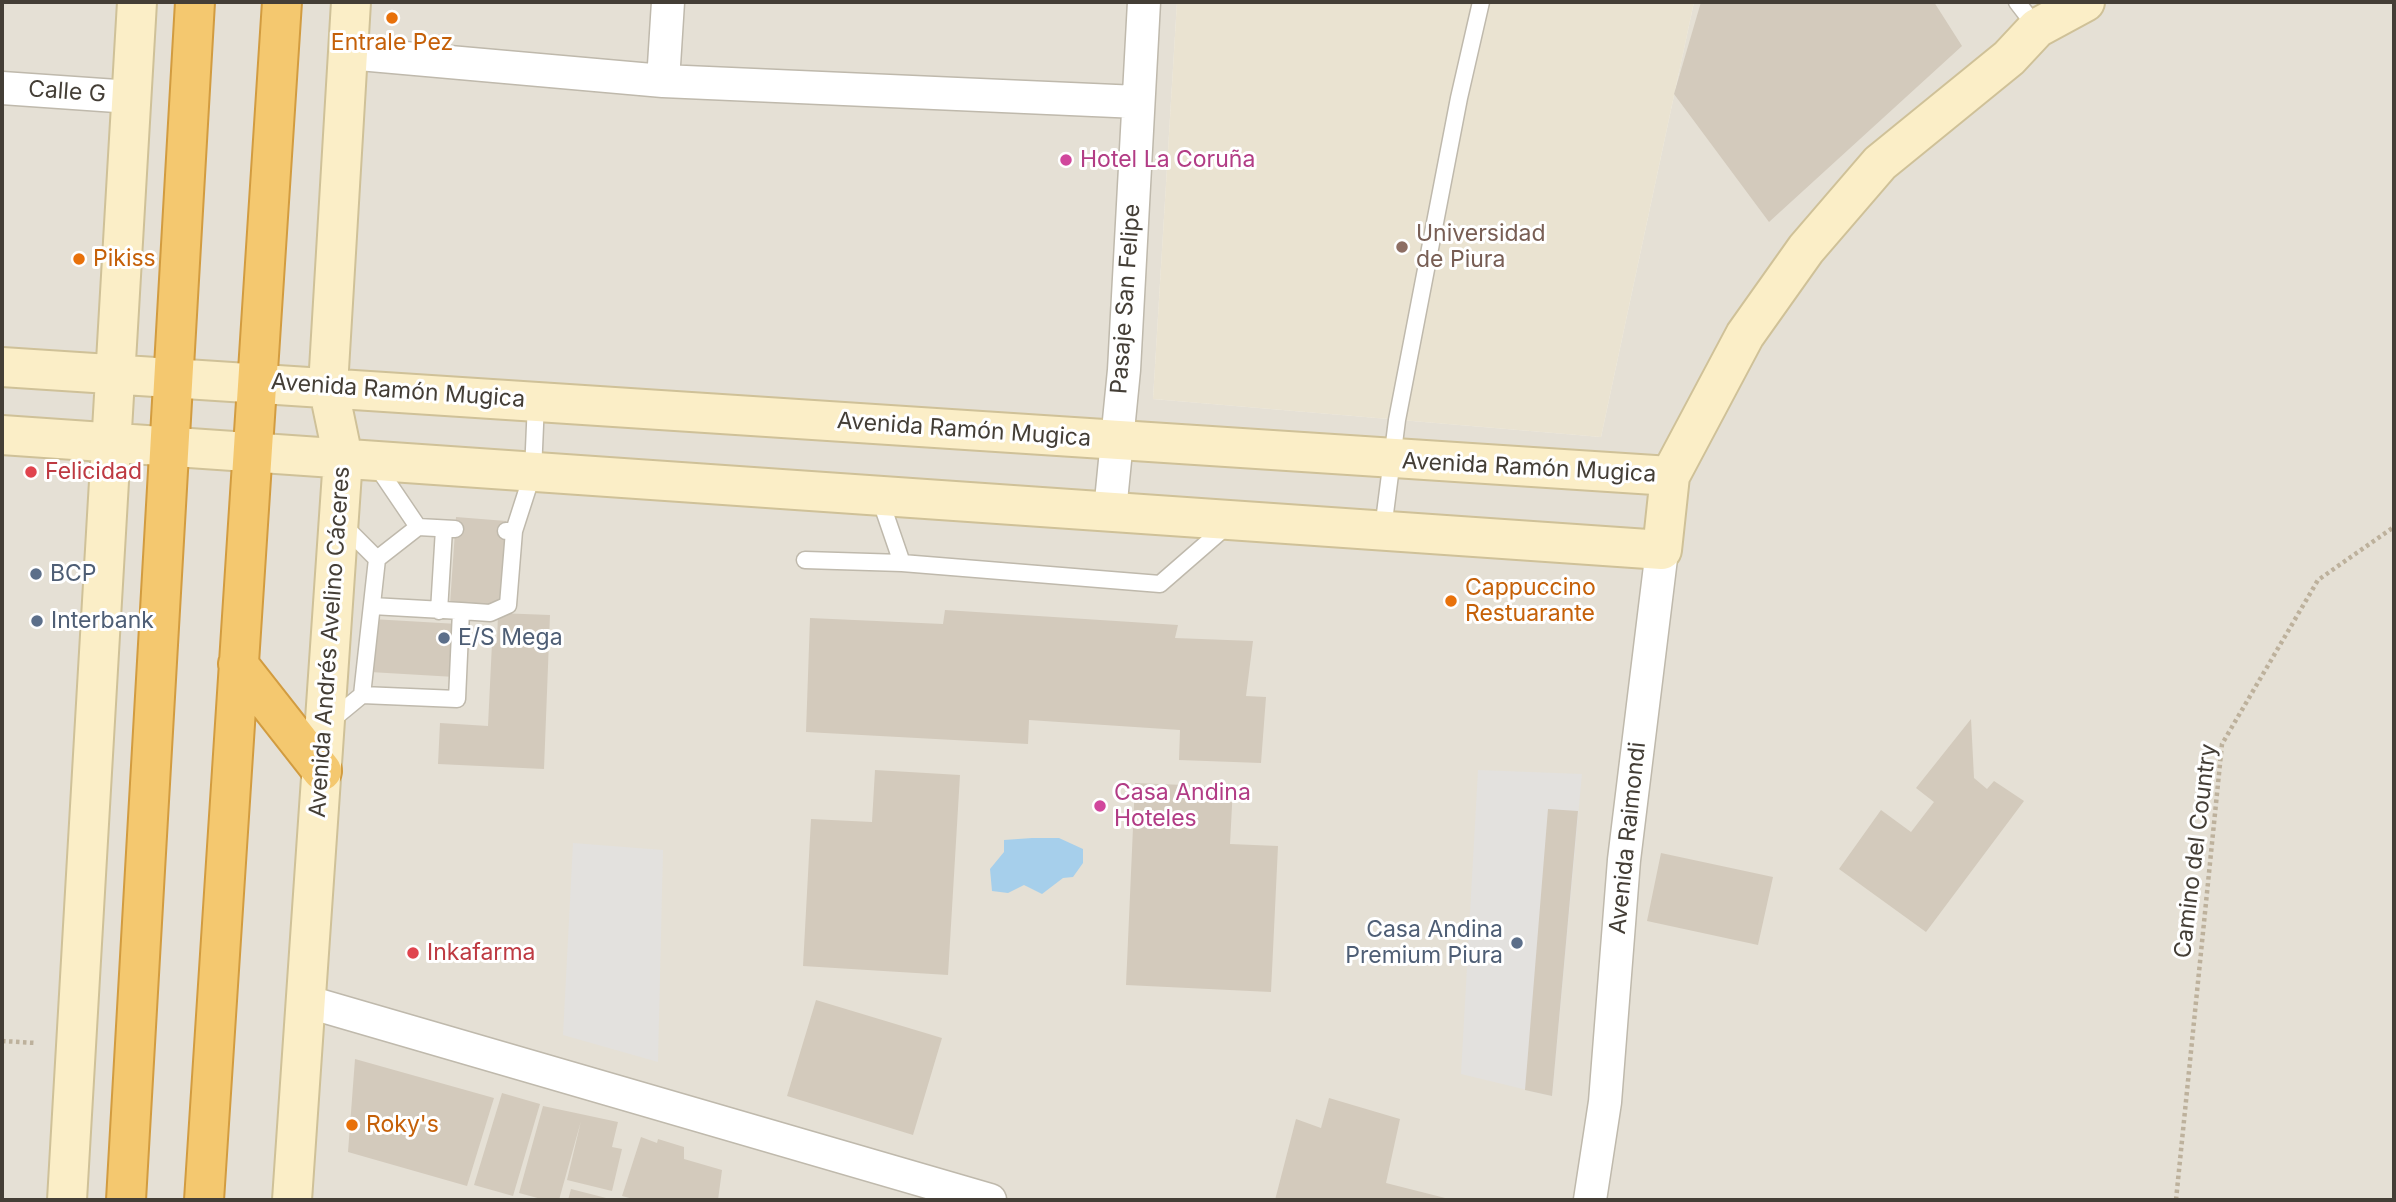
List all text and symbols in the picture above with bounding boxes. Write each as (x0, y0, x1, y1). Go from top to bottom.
marker: Entrale Pez (384, 10, 400, 26)
place label: Entrale Pez (331, 29, 453, 57)
street label: Calle G (27, 76, 107, 108)
place label: Hotel La Coruña (1080, 146, 1255, 174)
marker: Hotel La Coruña (1058, 152, 1074, 168)
street label: Pasaje San Felipe (1106, 203, 1146, 395)
place label: Universidad de Piura (1416, 220, 1546, 274)
marker: Universidad de Piura (1394, 239, 1410, 255)
place label: Pikiss (93, 245, 156, 273)
marker: Pikiss (71, 251, 87, 267)
street label: Avenida Ramón Mugica (270, 368, 526, 414)
street label: Avenida Ramón Mugica (836, 407, 1092, 453)
street label: Avenida Ramón Mugica (1401, 448, 1657, 488)
place label: Felicidad (45, 458, 142, 486)
marker: Felicidad (23, 464, 39, 480)
street label: Avenida Andrés Avelino Cáceres (304, 466, 356, 818)
place label: BCP (50, 560, 97, 588)
marker: BCP (28, 566, 44, 582)
place label: Cappuccino Restuarante (1465, 574, 1596, 628)
marker: Cappuccino Restuarante (1443, 593, 1459, 609)
place label: Interbank (51, 607, 154, 635)
marker: Interbank (29, 613, 45, 629)
place label: E/S Mega (458, 624, 563, 652)
marker: E/S Mega (436, 630, 452, 646)
street label: Avenida Raimondi (1604, 740, 1652, 936)
street label: Camino del Country (2169, 742, 2223, 960)
place label: Casa Andina Hoteles (1114, 779, 1251, 833)
marker: Casa Andina Hoteles (1092, 798, 1108, 814)
place label: Casa Andina Premium Piura (1345, 916, 1503, 970)
marker: Casa Andina Premium Piura (1509, 935, 1525, 951)
place label: Inkafarma (427, 939, 535, 967)
marker: Inkafarma (405, 945, 421, 961)
place label: Roky's (366, 1111, 439, 1139)
marker: Roky's (344, 1117, 360, 1133)

